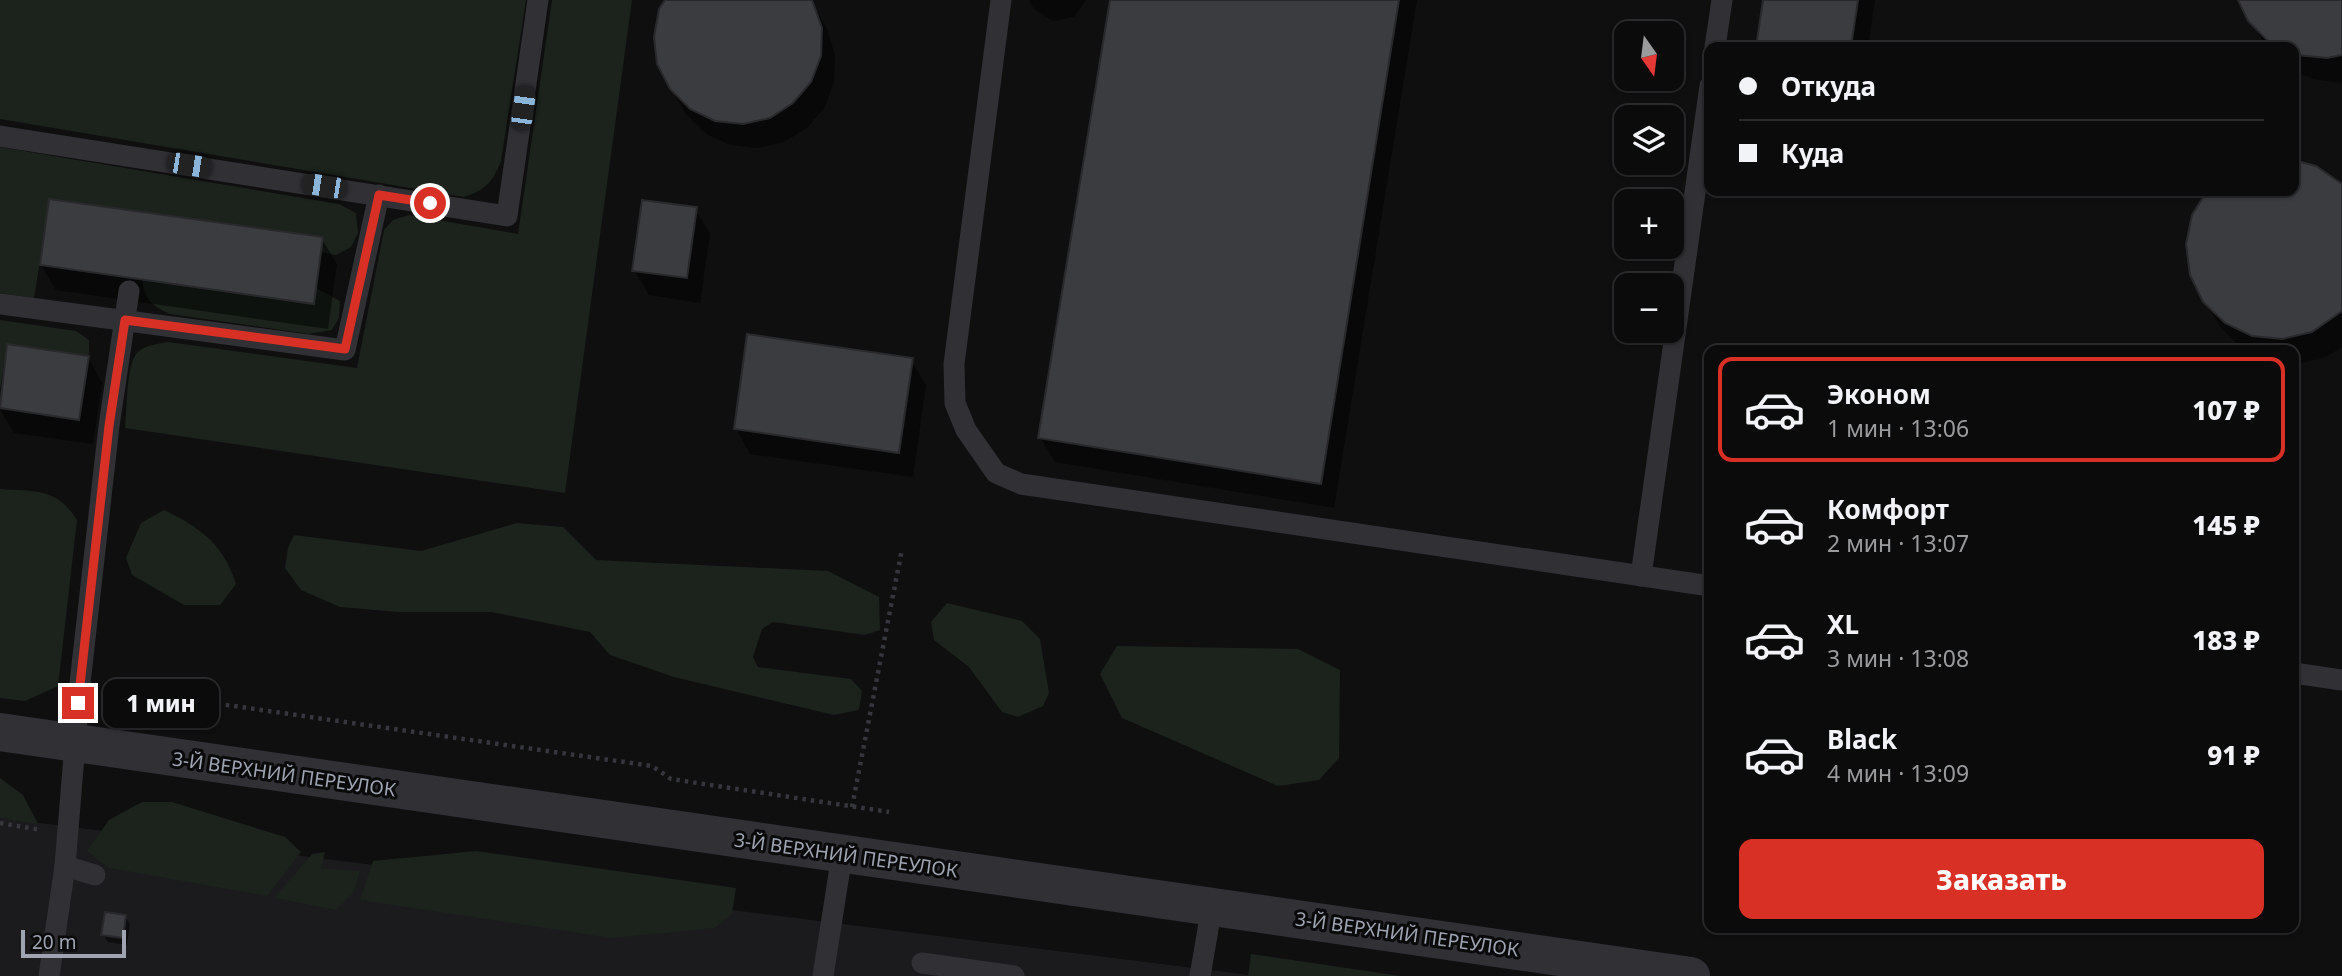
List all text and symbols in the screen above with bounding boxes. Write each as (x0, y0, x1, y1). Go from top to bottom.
north arrow (1614, 21, 1684, 91)
map controls (1614, 21, 1684, 343)
text: Откуда (1781, 68, 1876, 104)
car (510, 86, 537, 130)
button: layers (1614, 105, 1684, 175)
text: Куда (1781, 135, 1844, 171)
car (167, 151, 212, 179)
car (302, 172, 347, 200)
route start (414, 187, 446, 219)
button: + (1614, 189, 1684, 259)
button: − (1614, 273, 1684, 343)
text: Эконом (1827, 376, 1931, 412)
icon: car (1743, 378, 1806, 441)
text: 107 ₽ (2192, 392, 2260, 428)
text: 1 мин · 13:06 (1827, 412, 1969, 444)
text: Комфорт (1827, 491, 1949, 527)
icon: car (1743, 493, 1806, 556)
text: 145 ₽ (2192, 507, 2260, 543)
text: 2 мин · 13:07 (1827, 527, 1969, 559)
text: XL (1827, 606, 1859, 642)
icon: car (1743, 608, 1806, 671)
text: 183 ₽ (2192, 622, 2260, 658)
text: 3 мин · 13:08 (1827, 642, 1969, 674)
callout: 1 мин (102, 678, 218, 728)
route end (62, 687, 94, 719)
text: 1 мин (126, 687, 196, 719)
text: Black (1827, 721, 1897, 757)
icon: car (1743, 723, 1806, 786)
text: 91 ₽ (2207, 737, 2260, 773)
street label: 3-Й ВЕРХНИЙ ПЕРЕУЛОК (171, 745, 398, 803)
text: 4 мин · 13:09 (1827, 757, 1969, 789)
street label: 3-Й ВЕРХНИЙ ПЕРЕУЛОК (733, 826, 960, 884)
button: Заказать (1739, 839, 2264, 919)
street label: 3-Й ВЕРХНИЙ ПЕРЕУЛОК (1294, 905, 1521, 963)
scale bar (21, 927, 126, 959)
text: 20 m (32, 929, 76, 955)

